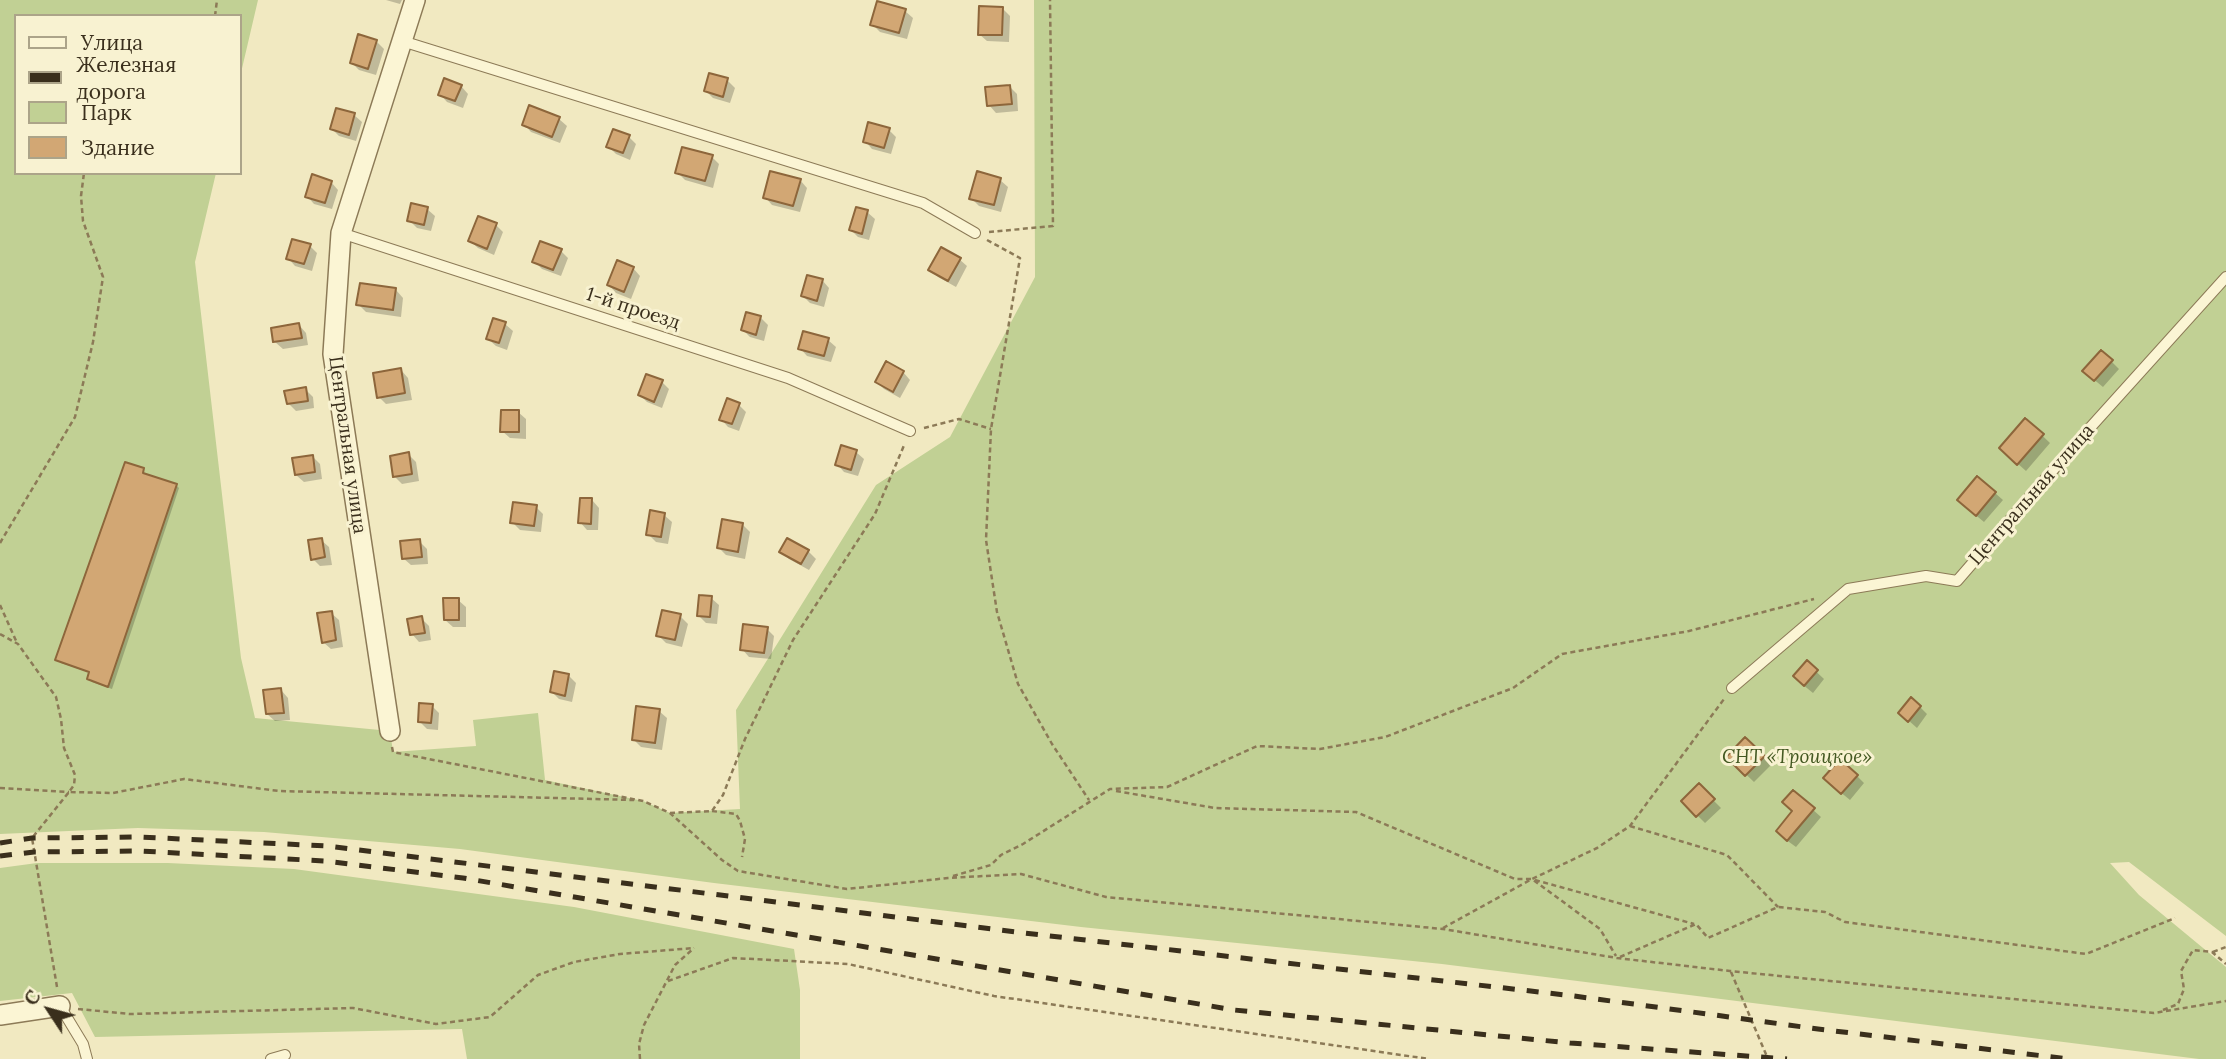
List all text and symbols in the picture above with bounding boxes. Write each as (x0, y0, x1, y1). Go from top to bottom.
legend (14, 14, 242, 175)
text: Улица (81, 29, 143, 56)
text: Железная дорога (76, 51, 176, 105)
text: Парк (81, 99, 131, 126)
text: Здание (81, 134, 155, 161)
street label: 1-й проезд (583, 283, 683, 335)
street label: Центральная улица (323, 355, 371, 535)
street label: Центральная улица (1965, 420, 2099, 570)
park label: СНТ «Троицкое» (1722, 747, 1872, 769)
north arrow (14, 975, 84, 1045)
text: С (18, 985, 46, 1010)

